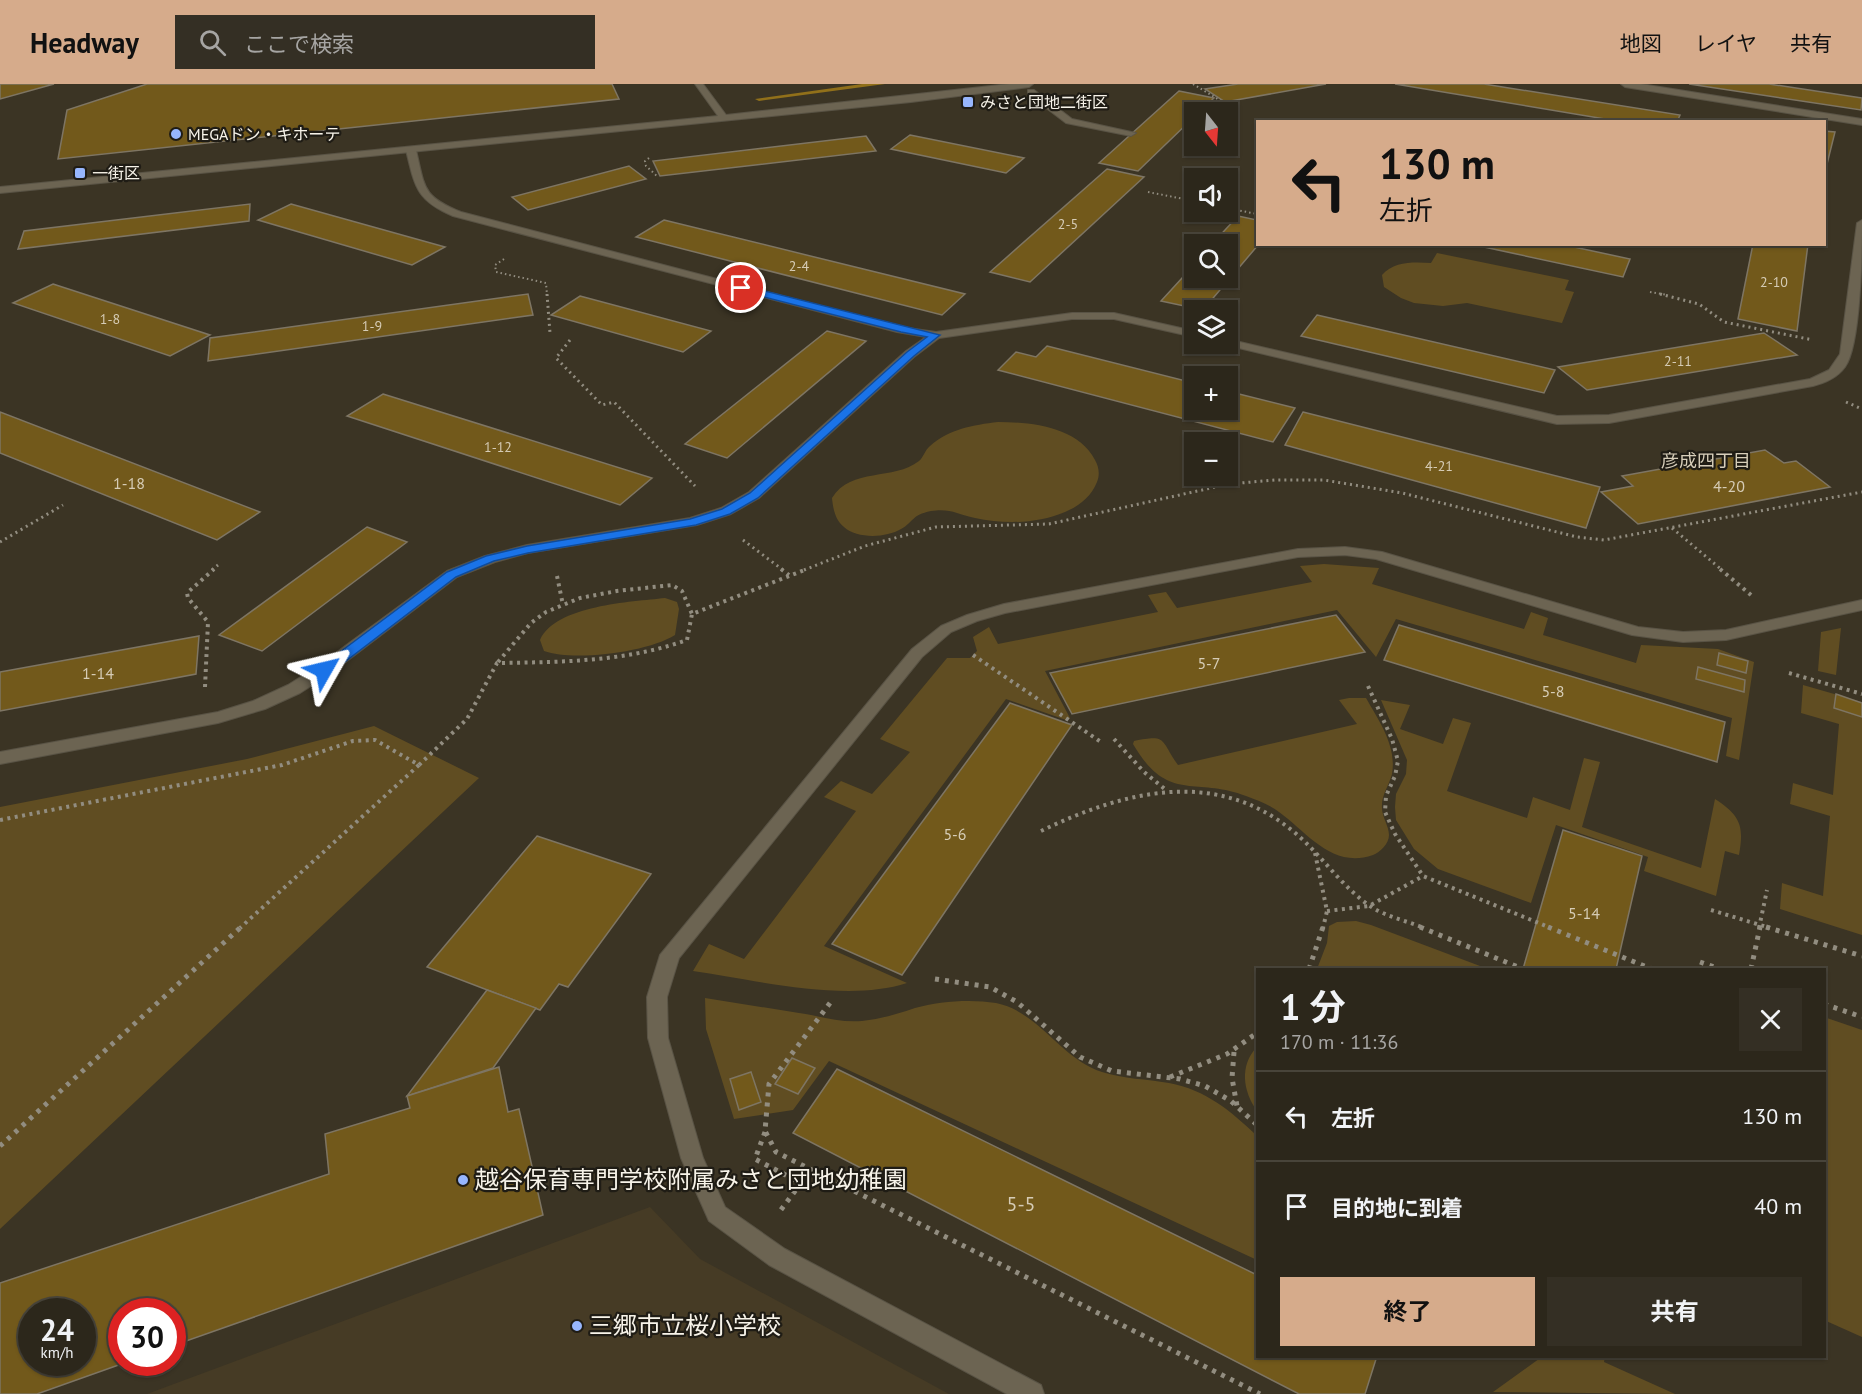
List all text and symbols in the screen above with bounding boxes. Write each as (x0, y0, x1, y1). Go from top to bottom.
search box (175, 15, 595, 69)
text: Headway (30, 24, 139, 61)
icon: search (196, 26, 229, 59)
text: ここで検索 (244, 30, 354, 58)
text: 地図 (1620, 30, 1662, 57)
text: レイヤ (1695, 30, 1757, 57)
text: 共有 (1790, 30, 1832, 57)
place label: みさと団地二街区 (980, 92, 1108, 112)
marker: みさと団地二街区 (961, 95, 975, 109)
north arrow (1184, 102, 1238, 156)
map controls (1184, 102, 1238, 486)
place label: MEGAドン・キホーテ (188, 124, 340, 144)
marker: MEGAドン・キホーテ (169, 127, 183, 141)
text: 130 m (1379, 136, 1495, 191)
icon: left (1280, 144, 1358, 222)
place label: 一街区 (92, 163, 140, 183)
marker: 一街区 (73, 166, 87, 180)
button: sound (1184, 168, 1238, 222)
text: 左折 (1379, 193, 1433, 227)
house number: 2-5 (1058, 215, 1078, 233)
button: search (1184, 234, 1238, 288)
house number: 2-4 (789, 257, 810, 275)
pin (715, 262, 766, 313)
icon: arrive (724, 271, 757, 304)
house number: 2-10 (1760, 273, 1788, 291)
button: layers (1184, 300, 1238, 354)
house number: 1-8 (100, 310, 120, 328)
house number: 1-9 (362, 317, 382, 335)
house number: 2-11 (1664, 352, 1692, 370)
button: + (1184, 366, 1238, 420)
button: − (1184, 432, 1238, 486)
house number: 1-12 (484, 438, 512, 456)
district label: 彦成四丁目 (1661, 449, 1751, 472)
house number: 4-21 (1425, 457, 1453, 475)
house number: 1-18 (113, 473, 145, 493)
house number: 4-20 (1713, 476, 1745, 496)
position arrow (292, 638, 356, 702)
house number: 5-7 (1197, 653, 1221, 673)
house number: 1-14 (82, 663, 114, 683)
house number: 5-8 (1541, 681, 1565, 701)
house number: 5-6 (943, 824, 967, 844)
house number: 5-14 (1568, 903, 1600, 923)
text: 1 分 (1280, 983, 1346, 1030)
button: close (1739, 988, 1802, 1051)
text: 170 m · 11:36 (1280, 1029, 1398, 1055)
icon: left (1280, 1100, 1313, 1133)
text: 130 m (1742, 1102, 1802, 1130)
text: 左折 (1331, 1104, 1375, 1132)
place label: 越谷保育専門学校附属みさと団地幼稚園 (475, 1164, 907, 1195)
marker: 越谷保育専門学校附属みさと団地幼稚園 (456, 1173, 470, 1187)
icon: arrive (1280, 1190, 1313, 1223)
house number: 5-5 (1007, 1191, 1036, 1217)
text: 40 m (1754, 1192, 1802, 1220)
text: 目的地に到着 (1331, 1194, 1463, 1222)
button: 終了 (1280, 1277, 1535, 1346)
button: 共有 (1547, 1277, 1802, 1346)
speed limit sign: 30 (108, 1298, 186, 1376)
text: 24 (40, 1310, 74, 1349)
place label: 三郷市立桜小学校 (589, 1310, 781, 1341)
marker: 三郷市立桜小学校 (570, 1319, 584, 1333)
text: km/h (41, 1343, 73, 1362)

